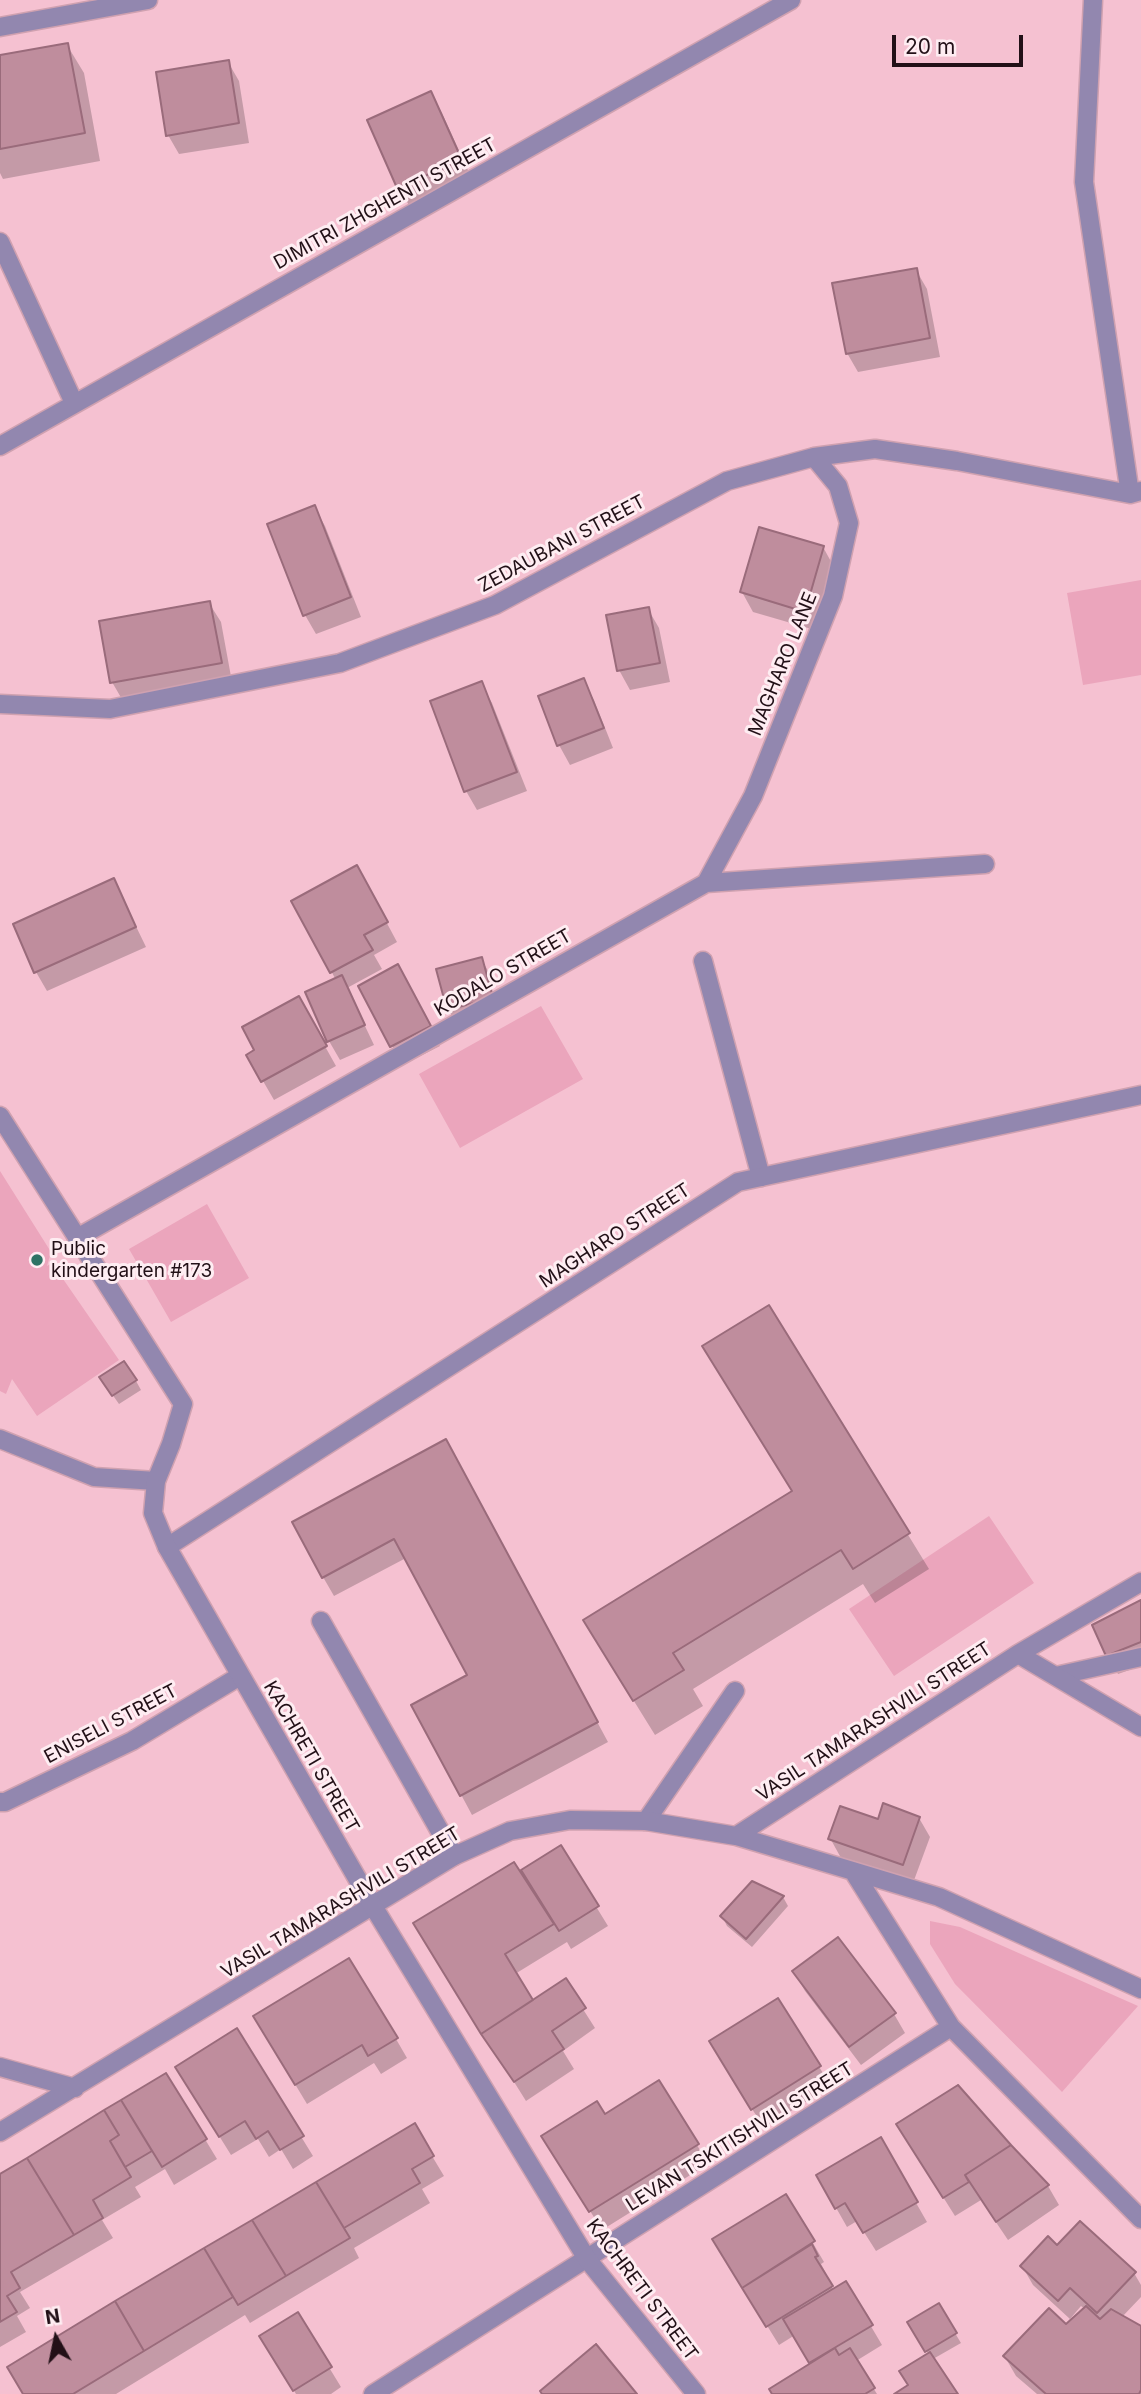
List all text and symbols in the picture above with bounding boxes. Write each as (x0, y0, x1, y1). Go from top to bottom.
scale bar (896, 21, 1027, 65)
text: 20 m (905, 34, 955, 59)
street label: DIMITRI ZHGHENTI STREET (270, 133, 500, 275)
street label: ZEDAUBANI STREET (475, 490, 649, 598)
street label: MAGHARO LANE (744, 589, 822, 739)
street label: KODALO STREET (430, 924, 576, 1022)
street label: MAGHARO STREET (535, 1179, 695, 1293)
place label: Public kindergarten #173 (51, 1238, 212, 1282)
marker: Public kindergarten #173 (29, 1252, 45, 1268)
street label: VASIL TAMARASHVILI STREET (752, 1638, 996, 1806)
street label: KACHRETI STREET (258, 1677, 364, 1837)
street label: ENISELI STREET (41, 1679, 181, 1769)
street label: VASIL TAMARASHVILI STREET (217, 1822, 465, 1984)
street label: LEVAN TSKITISHVILI STREET (622, 2057, 858, 2217)
street label: KACHRETI STREET (581, 2215, 703, 2365)
north arrow (21, 2303, 91, 2373)
text: N (44, 2304, 62, 2329)

